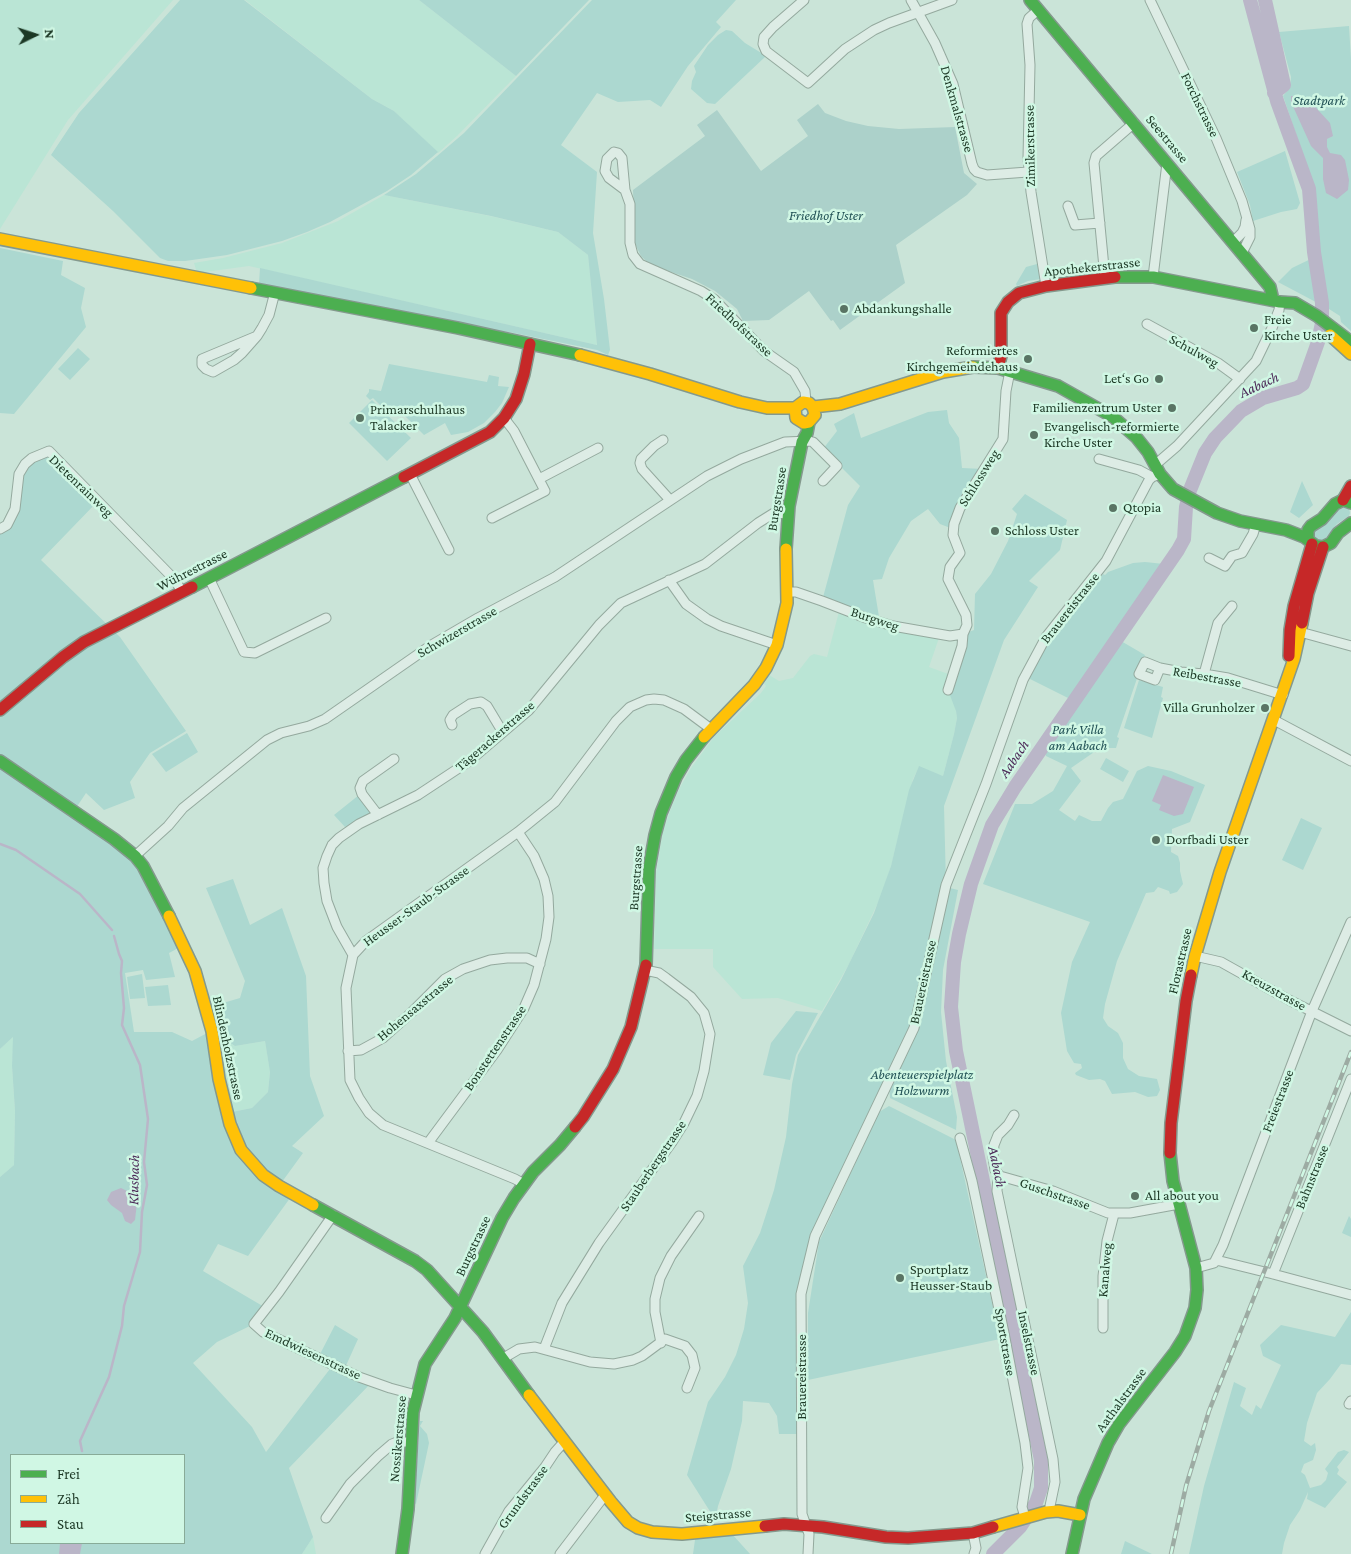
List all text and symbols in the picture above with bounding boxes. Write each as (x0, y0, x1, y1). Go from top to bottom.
north arrow (10, 10, 60, 60)
text: N (42, 29, 58, 39)
street label: Denkmalstrasse (937, 64, 977, 154)
street label: Forchstrasse (1177, 70, 1223, 140)
park label: Stadtpark (1293, 93, 1345, 109)
street label: Zimikerstrasse (1021, 105, 1039, 187)
street label: Seestrasse (1142, 112, 1192, 166)
park label: Friedhof Uster (789, 208, 863, 224)
street label: Apothekerstrasse (1043, 254, 1141, 280)
street label: Friedhofstrasse (702, 290, 776, 360)
place label: Abdankungshalle (854, 301, 952, 317)
marker: Abdankungshalle (838, 303, 850, 315)
place label: Freie Kirche Uster (1264, 312, 1332, 344)
marker: Freie Kirche Uster (1248, 322, 1260, 334)
street label: Schulweg (1166, 331, 1222, 371)
place label: Reformiertes Kirchgemeindehaus (906, 343, 1018, 376)
marker: Reformiertes Kirchgemeindehaus (1022, 353, 1034, 365)
water label: Aabach (1236, 368, 1282, 402)
place label: Let‘s Go (1104, 371, 1149, 387)
marker: Let‘s Go (1153, 373, 1165, 385)
place label: Familienzentrum Uster (1033, 400, 1162, 416)
place label: Primarschulhaus Talacker (370, 402, 465, 434)
marker: Familienzentrum Uster (1166, 402, 1178, 414)
marker: Primarschulhaus Talacker (354, 412, 366, 424)
place label: Evangelisch-reformierte Kirche Uster (1044, 419, 1179, 452)
marker: Evangelisch-reformierte Kirche Uster (1028, 429, 1040, 441)
street label: Schlossweg (955, 446, 1003, 510)
street label: Dietenrainweg (45, 451, 117, 521)
street label: Burgstrasse (764, 466, 790, 532)
place label: Qtopia (1123, 500, 1161, 516)
marker: Qtopia (1107, 502, 1119, 514)
place label: Schloss Uster (1005, 523, 1079, 539)
marker: Schloss Uster (989, 525, 1001, 537)
street label: Wührestrasse (154, 545, 230, 595)
street label: Brauereistrasse (1037, 569, 1103, 647)
street label: Schwizerstrasse (414, 602, 500, 662)
street label: Burgweg (849, 603, 901, 635)
street label: Reibestrasse (1171, 663, 1243, 691)
street label: Tägerackerstrasse (452, 697, 538, 775)
place label: Villa Grunholzer (1163, 700, 1255, 716)
marker: Villa Grunholzer (1259, 702, 1271, 714)
park label: Park Villa am Aabach (1049, 722, 1107, 754)
water label: Aabach (995, 737, 1033, 781)
place label: Dorfbadi Uster (1166, 832, 1249, 848)
marker: Dorfbadi Uster (1150, 834, 1162, 846)
street label: Burgstrasse (625, 845, 647, 911)
street label: Heusser-Staub-Strasse (360, 862, 472, 950)
street label: Florastrasse (1164, 926, 1196, 996)
street label: Brauereistrasse (906, 939, 940, 1025)
street label: Kreuzstrasse (1239, 966, 1309, 1014)
street label: Hohensaxstrasse (373, 971, 457, 1045)
street label: Blindenholzstrasse (209, 994, 247, 1102)
street label: Bonstettenstrasse (460, 1002, 530, 1094)
park label: Abenteuerspielplatz Holzwurm (871, 1067, 973, 1100)
street label: Freiestrasse (1258, 1067, 1298, 1135)
street label: Stauberbergstrasse (616, 1117, 690, 1215)
street label: Bahnstrasse (1292, 1142, 1332, 1212)
water label: Aabach (984, 1145, 1010, 1189)
water label: Klusbach (125, 1155, 143, 1205)
street label: Guschstrasse (1018, 1174, 1092, 1214)
place label: All about you (1145, 1188, 1219, 1204)
marker: All about you (1129, 1190, 1141, 1202)
street label: Burgstrasse (452, 1213, 494, 1279)
street label: Kanalweg (1094, 1242, 1116, 1298)
place label: Sportplatz Heusser-Staub (910, 1262, 992, 1294)
marker: Sportplatz Heusser-Staub (894, 1272, 906, 1284)
street label: Sportstrasse (991, 1307, 1019, 1377)
street label: Inselstrasse (1014, 1309, 1044, 1377)
street label: Emdwiesenstrasse (262, 1324, 364, 1384)
street label: Brauereistrasse (794, 1334, 810, 1420)
street label: Aathalstrasse (1092, 1365, 1150, 1435)
street label: Nossikerstrasse (386, 1395, 410, 1483)
legend (10, 1454, 185, 1544)
street label: Grundstrasse (494, 1462, 552, 1532)
text: Frei (57, 1466, 80, 1482)
text: Zäh (57, 1491, 80, 1507)
street label: Steigstrasse (684, 1504, 752, 1526)
text: Stau (57, 1516, 84, 1532)

